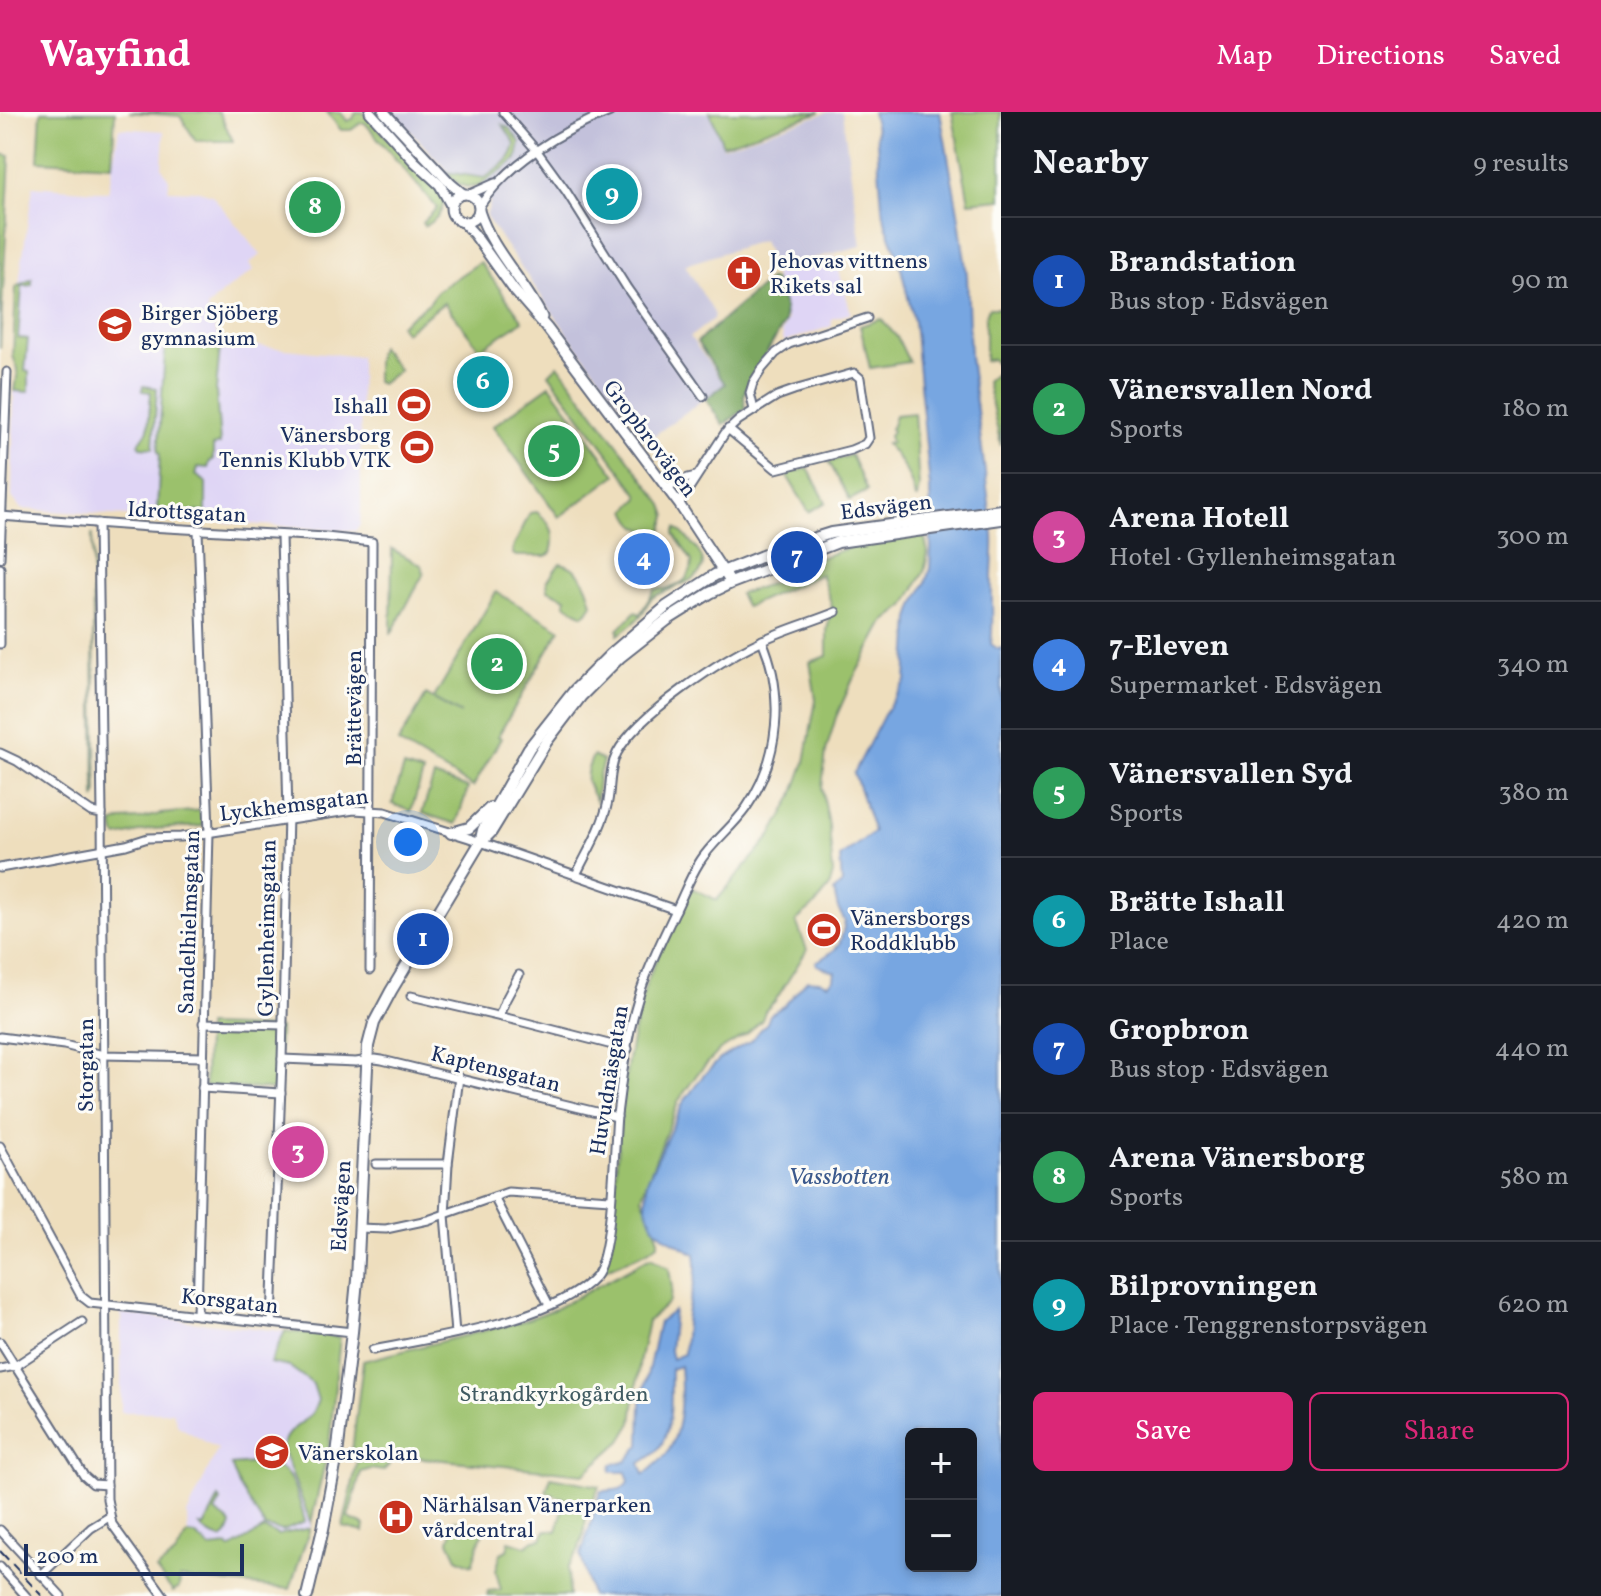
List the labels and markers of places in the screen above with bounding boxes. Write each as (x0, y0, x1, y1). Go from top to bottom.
pin: 9 (586, 164, 638, 224)
pin: 8 (289, 177, 341, 237)
place label: Jehovas vittnens Rikets sal (770, 247, 928, 303)
church icon: Jehovas vittnens Rikets sal (725, 254, 763, 292)
place label: Birger Sjöberg gymnasium (141, 299, 279, 355)
school or university icon: Birger Sjöberg gymnasium (96, 306, 134, 344)
pin: 6 (457, 352, 509, 412)
sports icon: Ishall (395, 386, 433, 424)
place label: Ishall (334, 392, 388, 423)
place label: Vänersborg Tennis Klubb VTK (219, 421, 391, 477)
pin: 5 (528, 421, 580, 481)
sports icon: Vänersborg Tennis Klubb VTK (398, 428, 436, 466)
pin: 7 (771, 527, 823, 587)
pin: 4 (618, 529, 670, 589)
pin: 2 (471, 634, 523, 694)
place label: Vänersborgs Roddklubb (850, 904, 970, 960)
pin: 1 (397, 909, 449, 969)
sports icon: Vänersborgs Roddklubb (805, 911, 843, 949)
pin: 3 (272, 1122, 324, 1182)
school or university icon: Vänerskolan (253, 1433, 291, 1471)
place label: Vänerskolan (298, 1439, 419, 1470)
place label: Närhälsan Vänerparken vårdcentral (422, 1491, 652, 1547)
hospital icon: Närhälsan Vänerparken vårdcentral (377, 1498, 415, 1536)

